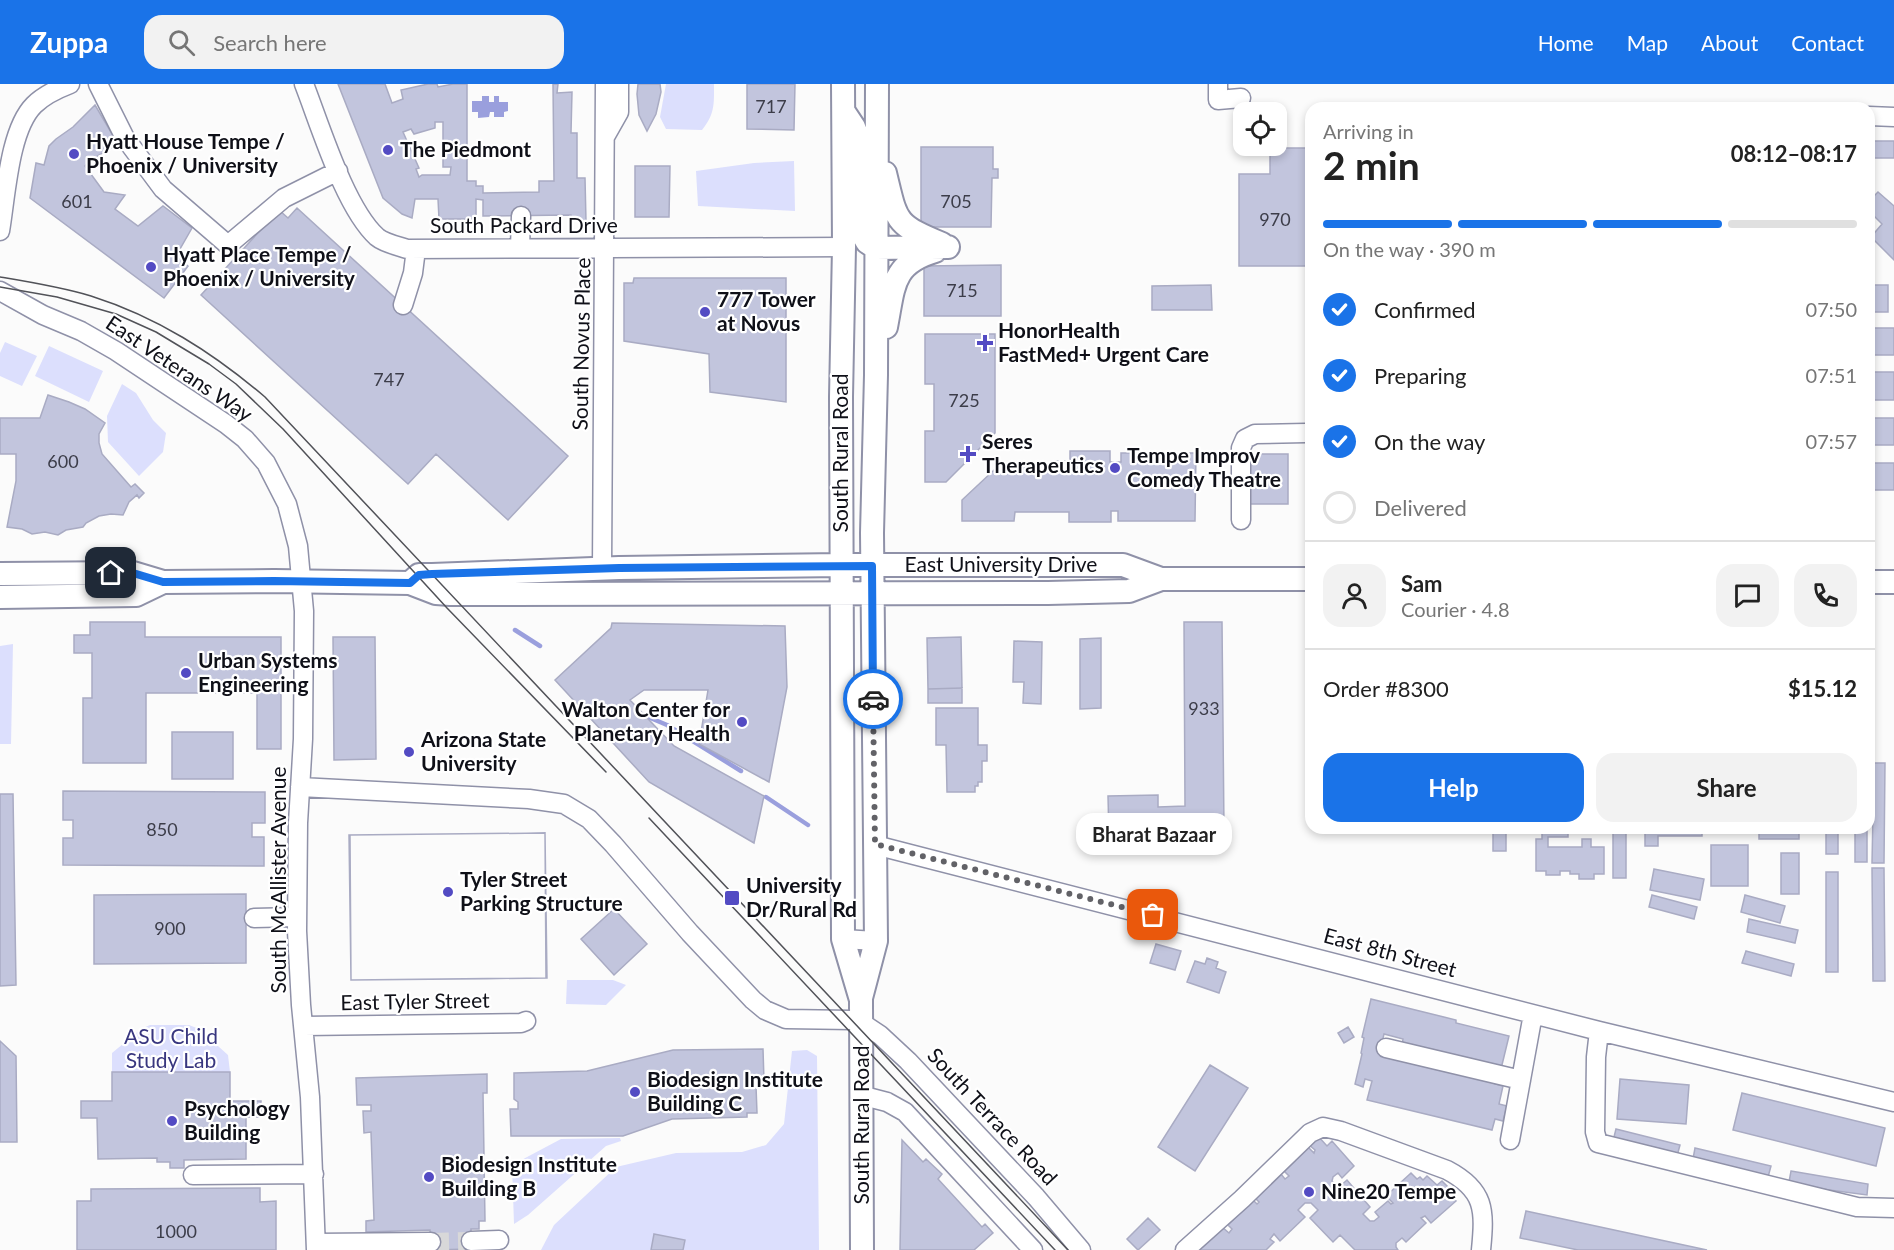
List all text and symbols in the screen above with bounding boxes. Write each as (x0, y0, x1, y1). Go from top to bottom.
search box (144, 15, 564, 69)
text: Zuppa (30, 25, 108, 59)
icon: search (165, 26, 198, 59)
text: Search here (213, 29, 327, 56)
text: Home (1538, 30, 1594, 55)
text: Map (1627, 30, 1668, 55)
text: About (1701, 30, 1758, 55)
text: Contact (1791, 30, 1864, 55)
house number: 717 (755, 95, 787, 117)
map controls (1233, 102, 1287, 156)
button: locate (1233, 102, 1287, 156)
text: Arriving in (1323, 119, 1414, 143)
place label: Hyatt House Tempe / Phoenix / University (86, 128, 285, 177)
place label: The Piedmont (400, 136, 531, 161)
text: 08:12–08:17 (1731, 140, 1857, 167)
text: 2 min (1323, 142, 1420, 188)
marker: The Piedmont (381, 143, 395, 157)
marker: Hyatt House Tempe / Phoenix / University (67, 147, 81, 161)
house number: 601 (61, 190, 93, 212)
house number: 705 (940, 190, 972, 212)
house number: 970 (1259, 208, 1291, 230)
street label: South Packard Drive (430, 212, 618, 237)
text: On the way · 390 m (1323, 237, 1496, 261)
place label: Hyatt Place Tempe / Phoenix / University (163, 241, 356, 290)
street label: South Novus Place (566, 257, 595, 431)
marker: Hyatt Place Tempe / Phoenix / University (144, 260, 158, 274)
house number: 715 (946, 279, 978, 301)
place label: 777 Tower at Novus (717, 286, 816, 335)
icon: check (1323, 293, 1356, 326)
text: Confirmed (1374, 296, 1476, 323)
text: 07:50 (1806, 297, 1857, 321)
marker: 777 Tower at Novus (698, 305, 712, 319)
street label: East Veterans Way (102, 309, 258, 426)
place label: HonorHealth FastMed+ Urgent Care (998, 317, 1209, 366)
marker: HonorHealth FastMed+ Urgent Care (976, 334, 994, 352)
icon: check (1323, 359, 1356, 392)
text: Preparing (1374, 362, 1466, 389)
text: 07:51 (1806, 363, 1857, 387)
house number: 747 (373, 368, 405, 390)
street label: South Rural Road (827, 374, 852, 532)
house number: 725 (948, 389, 980, 411)
icon: check (1323, 425, 1356, 458)
place label: Seres Therapeutics (982, 428, 1104, 477)
text: On the way (1374, 428, 1485, 455)
text: 07:57 (1806, 429, 1857, 453)
place label: Tempe Improv Comedy Theatre (1127, 442, 1281, 491)
marker: Seres Therapeutics (959, 445, 977, 463)
house number: 600 (47, 450, 79, 472)
marker: Tempe Improv Comedy Theatre (1108, 461, 1122, 475)
text: Delivered (1374, 494, 1467, 521)
pin (85, 547, 136, 598)
street label: East University Drive (905, 551, 1097, 576)
icon: home (94, 556, 127, 589)
button: person (1323, 564, 1386, 627)
button: chat (1716, 564, 1779, 627)
button: phone (1794, 564, 1857, 627)
text: Sam (1401, 570, 1443, 597)
text: Courier · 4.8 (1401, 597, 1510, 621)
place label: Urban Systems Engineering (198, 647, 337, 696)
marker: Urban Systems Engineering (179, 666, 193, 680)
courier (843, 669, 903, 729)
text: Order #8300 (1323, 675, 1449, 702)
text: $15.12 (1788, 675, 1857, 702)
icon: car (857, 683, 890, 716)
place label: Walton Center for Planetary Health (561, 696, 730, 745)
house number: 933 (1188, 697, 1220, 719)
marker: Walton Center for Planetary Health (735, 715, 749, 729)
place label: Arizona State University (420, 726, 546, 775)
marker: Arizona State University (402, 745, 416, 759)
button: Help (1323, 753, 1584, 822)
button: Share (1596, 753, 1857, 822)
street label: South McAllister Avenue (265, 767, 290, 993)
callout: Bharat Bazaar (1075, 813, 1231, 855)
house number: 850 (146, 818, 178, 840)
text: Bharat Bazaar (1092, 822, 1216, 846)
place label: Tyler Street Parking Structure (460, 866, 623, 915)
place label: University Dr/Rural Rd (746, 872, 857, 921)
marker: Tyler Street Parking Structure (441, 885, 455, 899)
marker: University Dr/Rural Rd (723, 889, 741, 907)
pin (1127, 889, 1178, 940)
icon: bag (1136, 898, 1169, 931)
house number: 900 (154, 917, 186, 939)
street label: East 8th Street (1321, 922, 1460, 981)
street label: East Tyler Street (340, 987, 490, 1014)
park label: ASU Child Study Lab (124, 1023, 218, 1072)
street label: South Terrace Road (923, 1042, 1063, 1190)
street label: South Rural Road (848, 1046, 873, 1204)
place label: Biodesign Institute Building C (647, 1066, 823, 1115)
marker: Biodesign Institute Building C (628, 1085, 642, 1099)
place label: Psychology Building (184, 1095, 291, 1144)
marker: Psychology Building (165, 1114, 179, 1128)
place label: Biodesign Institute Building B (441, 1151, 617, 1200)
marker: Biodesign Institute Building B (422, 1170, 436, 1184)
place label: Nine20 Tempe (1321, 1178, 1456, 1203)
marker: Nine20 Tempe (1302, 1185, 1316, 1199)
house number: 1000 (155, 1220, 197, 1242)

